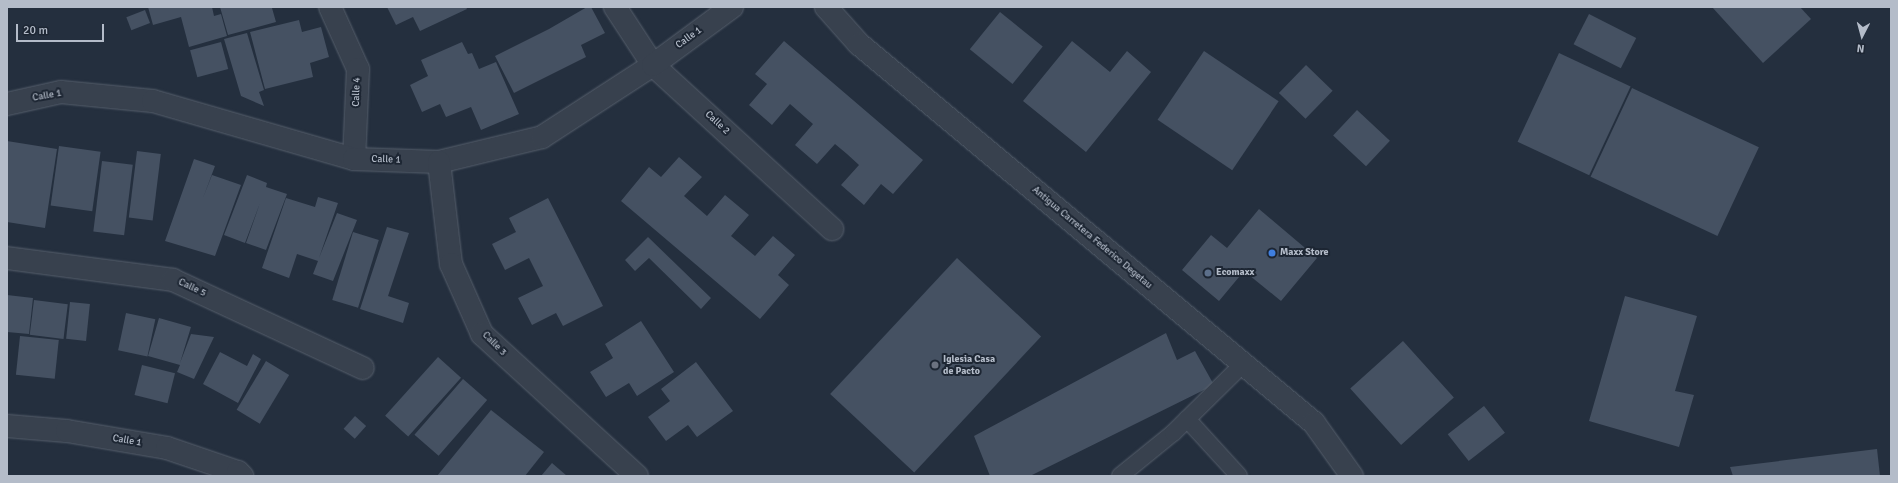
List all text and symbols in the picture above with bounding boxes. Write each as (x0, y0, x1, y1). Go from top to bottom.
scale bar (18, 16, 106, 42)
north arrow (1842, 16, 1882, 56)
text: 20 m (23, 23, 48, 38)
street label: Calle 1 (674, 25, 704, 51)
text: N (1856, 42, 1865, 55)
street label: Calle 4 (350, 77, 364, 107)
street label: Calle 1 (32, 88, 62, 104)
street label: Calle 2 (702, 109, 732, 137)
street label: Calle 1 (371, 153, 401, 167)
street label: Antigua Carretera Federico Degetau (1030, 184, 1154, 292)
place label: Maxx Store (1280, 247, 1329, 259)
marker: Maxx Store (1267, 248, 1277, 258)
place label: Ecomaxx (1216, 267, 1254, 279)
marker: Ecomaxx (1203, 268, 1213, 278)
street label: Calle 5 (176, 276, 208, 300)
street label: Calle 3 (479, 329, 509, 359)
place label: Iglesia Casa de Pacto (943, 353, 995, 376)
marker: Iglesia Casa de Pacto (930, 360, 940, 370)
street label: Calle 1 (112, 433, 142, 449)

